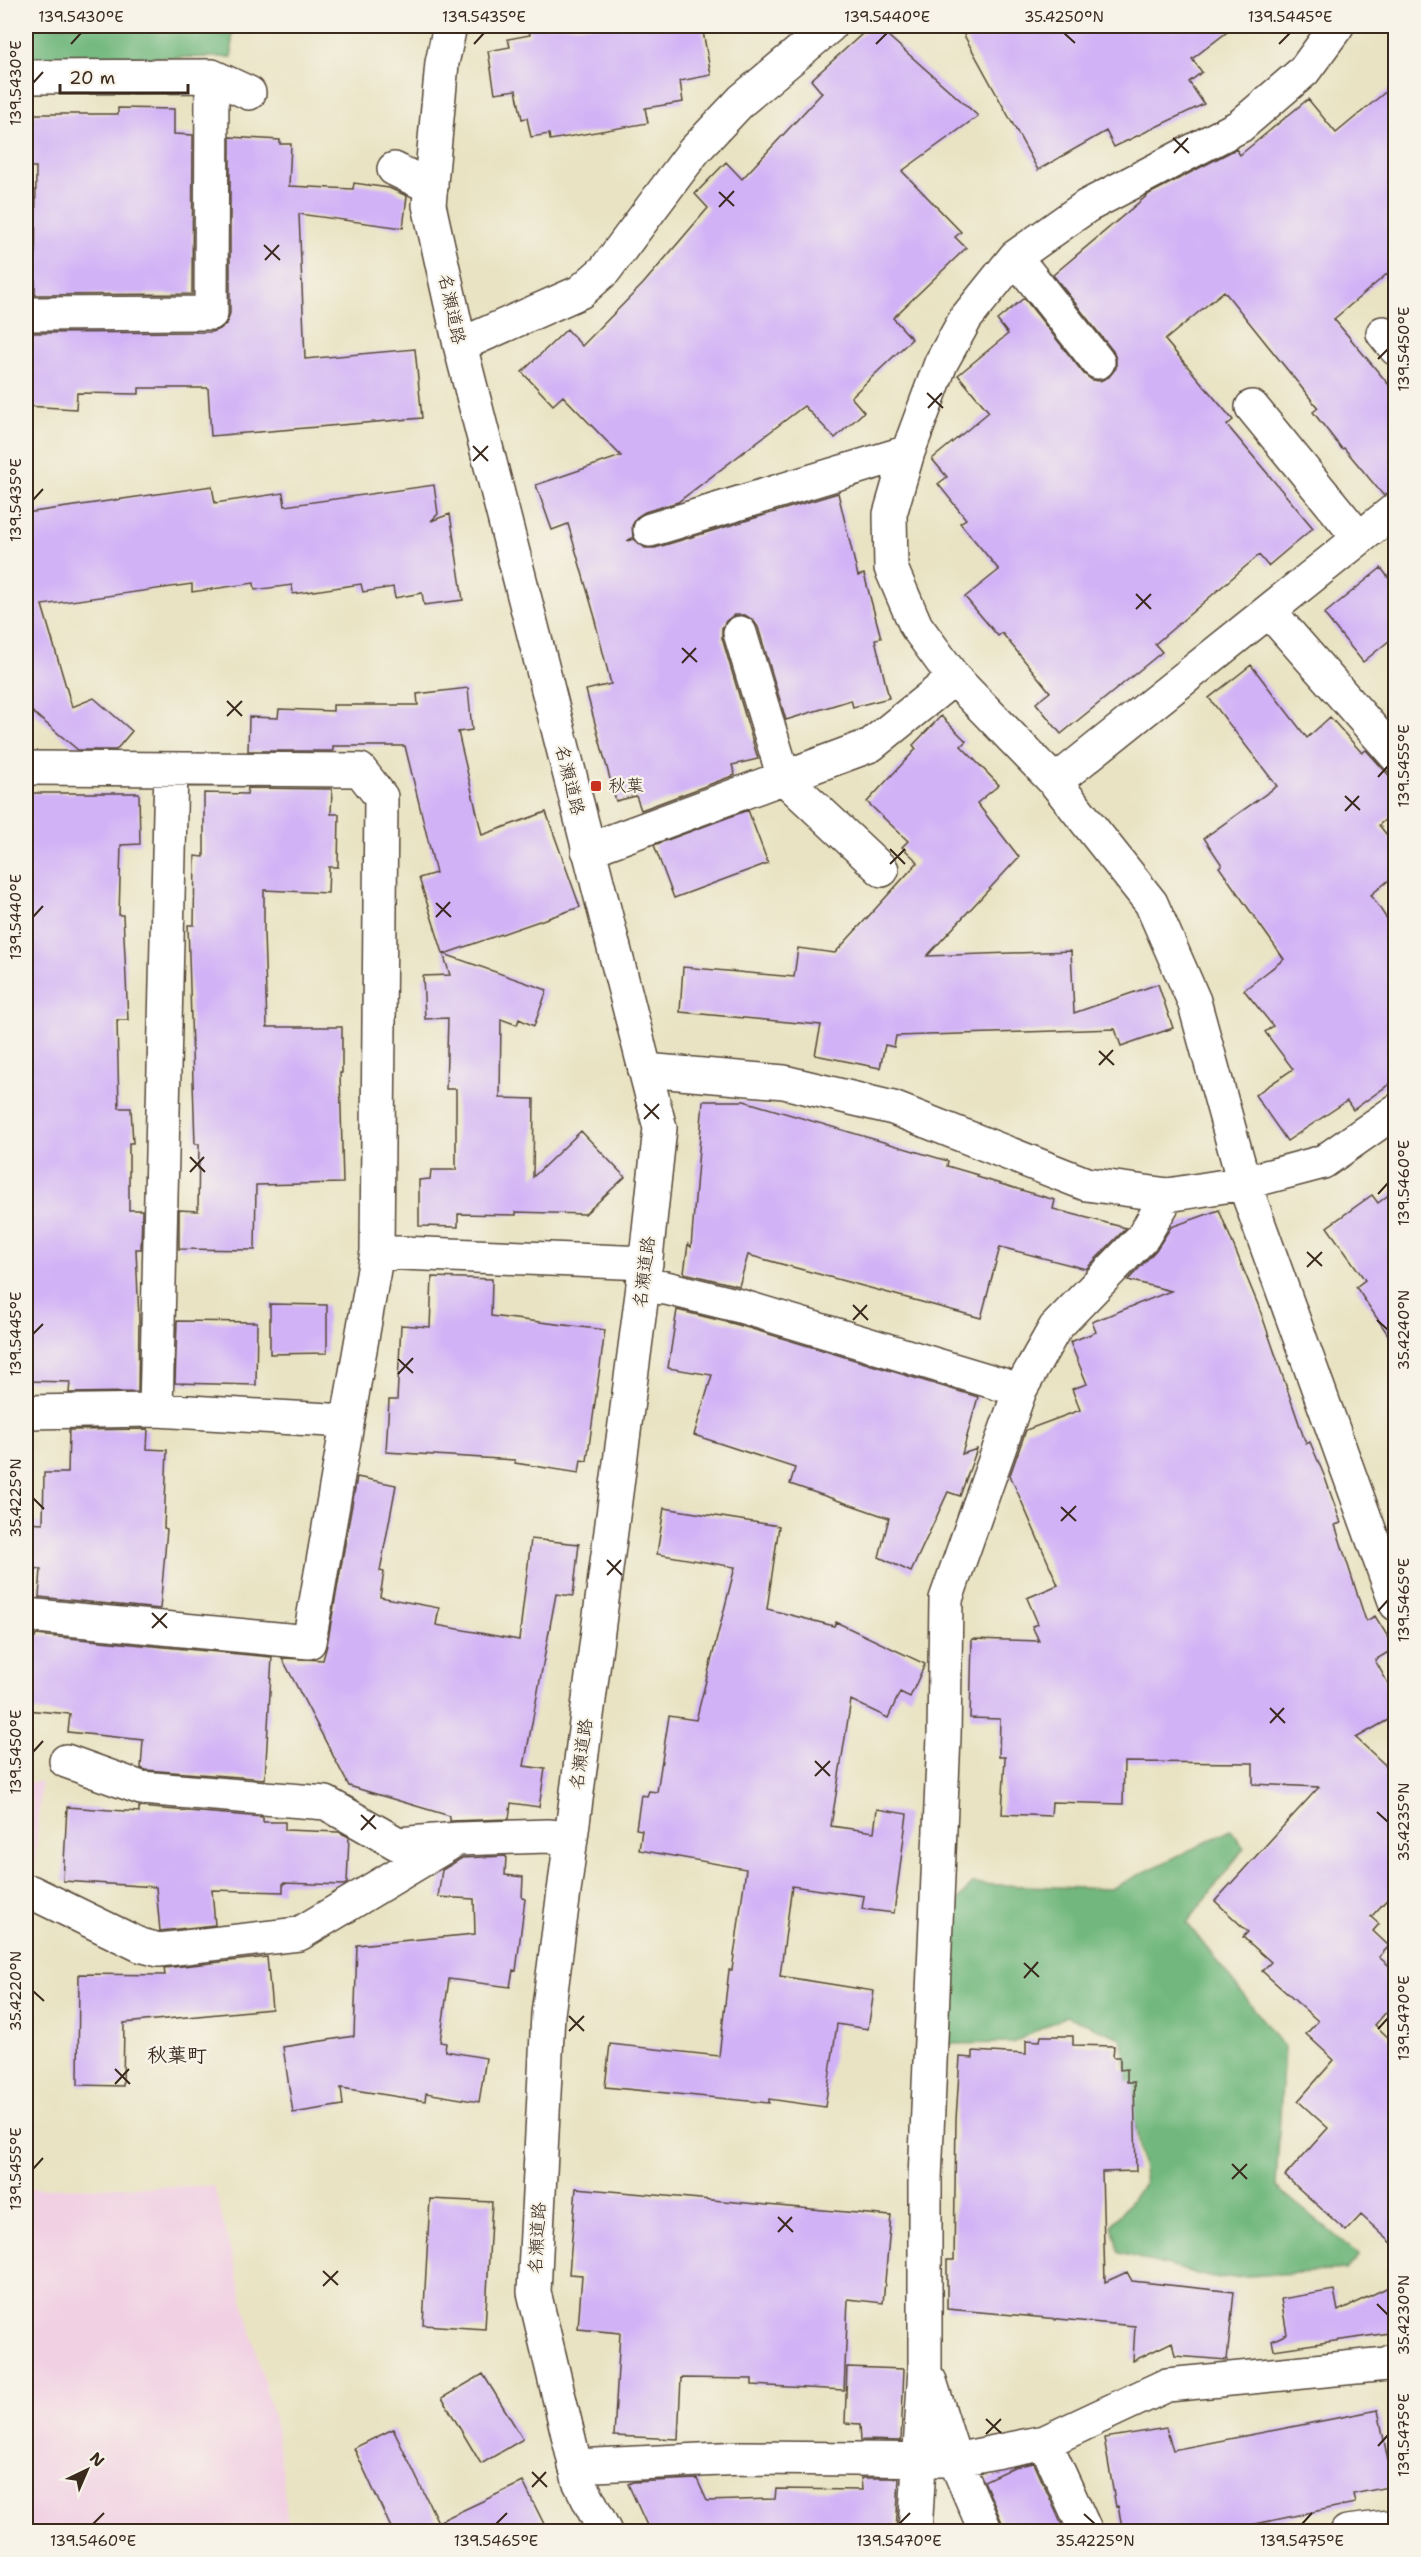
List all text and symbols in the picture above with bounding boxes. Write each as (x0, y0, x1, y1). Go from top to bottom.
text: 139.5430°E (38, 7, 124, 27)
text: 139.5435°E (442, 7, 526, 27)
text: 139.5440°E (844, 7, 930, 27)
text: 35.4250°N (1024, 7, 1104, 27)
text: 139.5445°E (1248, 7, 1332, 27)
text: 139.5430°E (6, 40, 26, 126)
scale bar (60, 57, 188, 95)
text: 20 m (69, 66, 115, 90)
street label: 名瀬道路 (433, 271, 471, 347)
text: 139.5450°E (1394, 307, 1414, 391)
text: 139.5435°E (6, 458, 26, 542)
text: 139.5455°E (1394, 724, 1414, 808)
street label: 名瀬道路 (550, 742, 590, 818)
place label: 秋葉 (608, 774, 644, 798)
marker: 秋葉 (589, 779, 603, 793)
text: 139.5440°E (6, 874, 26, 960)
text: 139.5460°E (1394, 1140, 1414, 1226)
street label: 名瀬道路 (628, 1235, 660, 1309)
text: 35.4240°N (1394, 1290, 1414, 1370)
text: 139.5445°E (6, 1292, 26, 1376)
text: 35.4225°N (6, 1458, 26, 1538)
text: 139.5465°E (1394, 1558, 1414, 1642)
text: 139.5450°E (6, 1710, 26, 1794)
street label: 名瀬道路 (564, 1717, 598, 1791)
text: 35.4235°N (1394, 1782, 1414, 1862)
text: 35.4220°N (6, 1951, 26, 2031)
text: 139.5470°E (1394, 1975, 1414, 2061)
district label: 秋葉町 (147, 2042, 207, 2068)
text: 139.5455°E (6, 2127, 26, 2211)
street label: 名瀬道路 (523, 2201, 551, 2275)
text: 35.4230°N (1394, 2275, 1414, 2355)
text: 139.5475°E (1394, 2393, 1414, 2477)
north arrow (57, 2440, 117, 2500)
text: N (85, 2448, 109, 2472)
text: 139.5460°E (50, 2531, 136, 2551)
text: 139.5465°E (454, 2531, 538, 2551)
text: 139.5470°E (856, 2531, 942, 2551)
text: 35.4225°N (1055, 2531, 1135, 2551)
text: 139.5475°E (1260, 2531, 1344, 2551)

